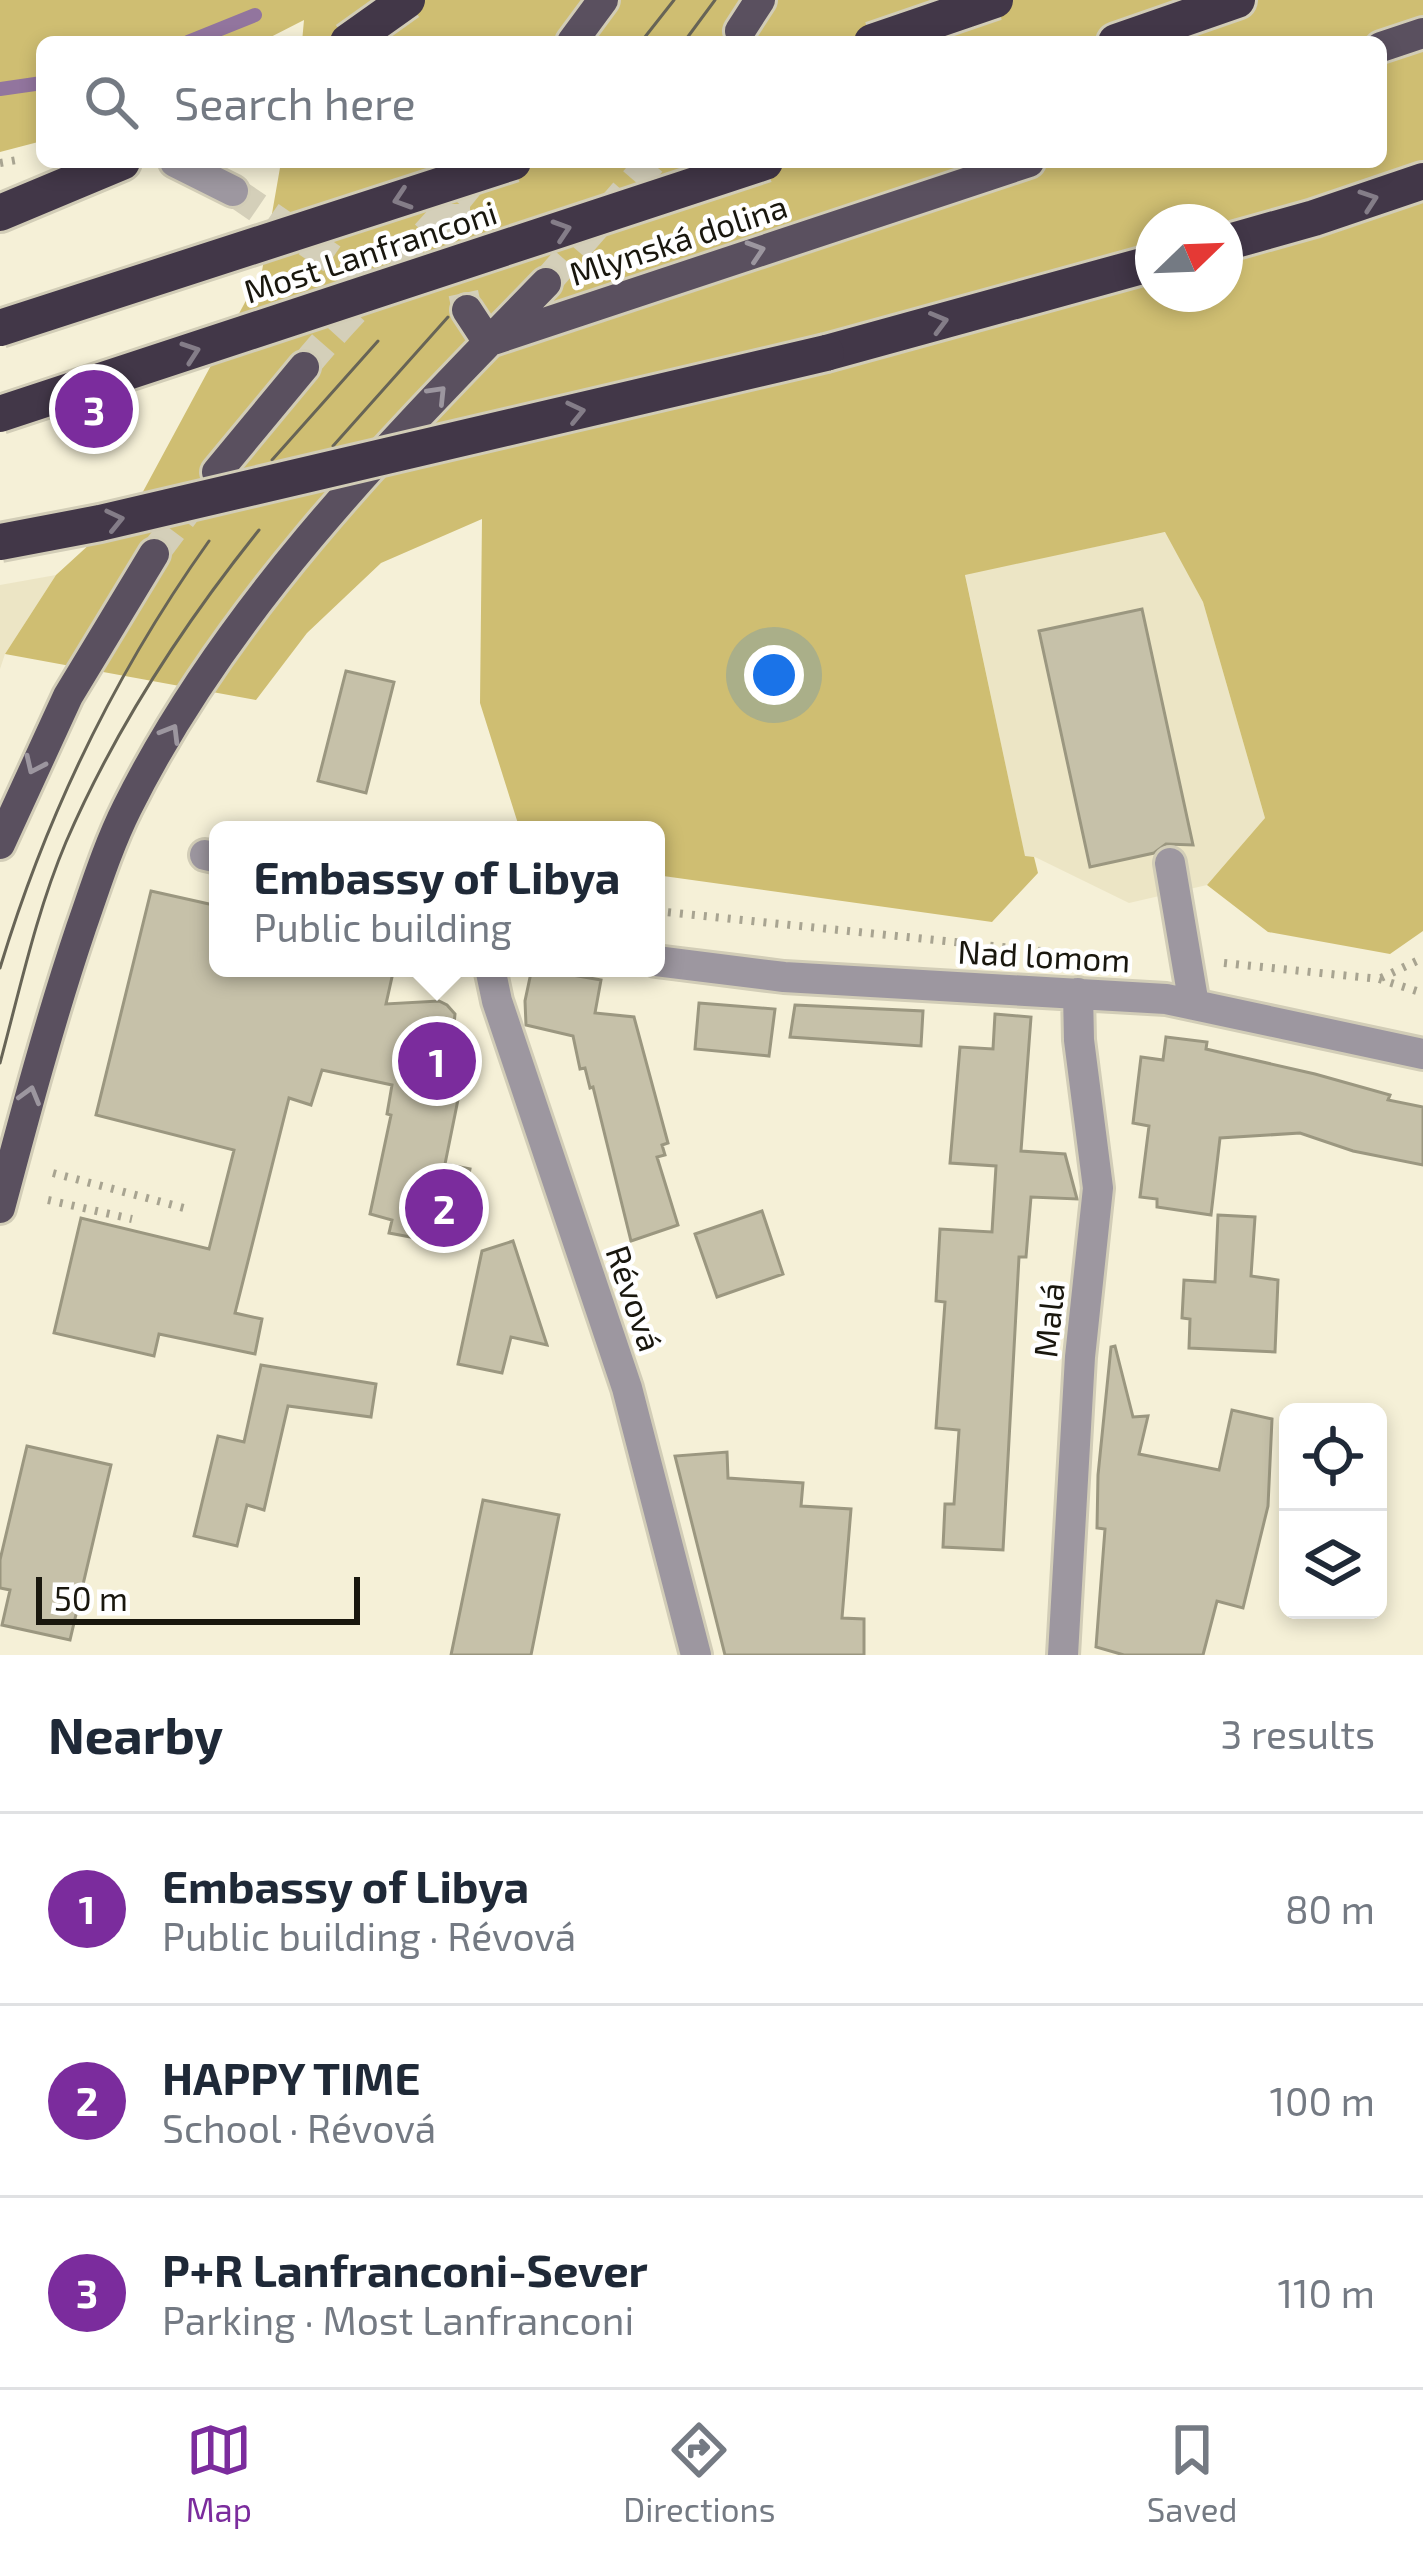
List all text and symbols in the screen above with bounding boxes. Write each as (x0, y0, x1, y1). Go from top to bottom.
search box (36, 36, 1387, 168)
icon: search (78, 69, 144, 135)
text: Search here (174, 75, 416, 129)
one-way arrow (392, 184, 413, 209)
street label: Mlynská dolina (564, 185, 792, 293)
one-way arrow (1358, 189, 1379, 214)
street label: Most Lanfranconi (238, 191, 502, 311)
north arrow (1135, 204, 1243, 312)
one-way arrow (551, 219, 572, 244)
one-way arrow (745, 240, 766, 265)
one-way arrow (928, 311, 949, 336)
one-way arrow (180, 341, 201, 366)
pin: 3 (55, 364, 133, 454)
one-way arrow (424, 387, 445, 408)
one-way arrow (566, 400, 586, 425)
one-way arrow (104, 508, 124, 533)
your location (744, 645, 804, 705)
one-way arrow (157, 724, 179, 746)
one-way arrow (25, 753, 49, 774)
popup (209, 821, 665, 977)
text: Embassy of Libya (253, 849, 621, 903)
text: Public building (253, 903, 512, 950)
street label: Nad lomom (957, 931, 1131, 979)
pin: 1 (398, 1016, 476, 1106)
one-way arrow (16, 1085, 41, 1106)
pin: 2 (405, 1163, 483, 1253)
street label: Révová (598, 1240, 672, 1356)
street label: Malá (1024, 1281, 1072, 1359)
map controls (1279, 1403, 1387, 1619)
button: locate (1279, 1403, 1387, 1511)
button: layers (1279, 1511, 1387, 1619)
scale bar (36, 1571, 360, 1624)
text: 50 m (54, 1578, 128, 1618)
text: Nearby (48, 1703, 223, 1764)
text: 3 results (1221, 1710, 1375, 1757)
text: Embassy of Libya (162, 1858, 529, 1912)
text: 1 (79, 1885, 95, 1932)
text: 80 m (1285, 1885, 1375, 1932)
text: Public building · Révová (162, 1912, 576, 1959)
text: HAPPY TIME (162, 2050, 420, 2104)
text: 2 (76, 2077, 98, 2124)
text: 100 m (1270, 2077, 1375, 2124)
text: School · Révová (162, 2104, 436, 2151)
text: P+R Lanfranconi-Sever (162, 2242, 648, 2296)
text: 3 (76, 2269, 98, 2316)
text: 110 m (1278, 2269, 1375, 2316)
text: Parking · Most Lanfranconi (162, 2296, 634, 2343)
tab: Map (186, 2417, 252, 2529)
tab: Directions (623, 2417, 775, 2529)
tab: Saved (1147, 2417, 1237, 2529)

